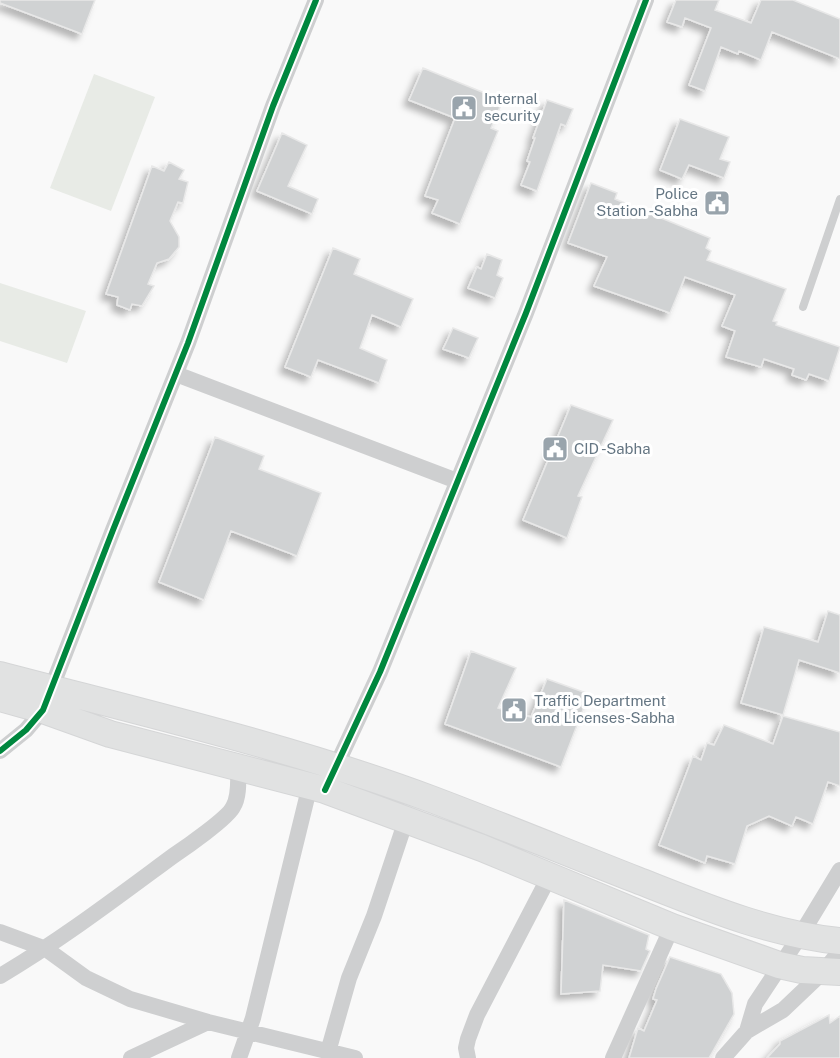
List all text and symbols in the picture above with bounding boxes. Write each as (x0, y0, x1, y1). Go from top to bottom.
place label: Internal security (484, 90, 540, 124)
public building icon: Internal security (449, 93, 479, 123)
place label: Police Station -Sabha (596, 185, 698, 219)
public building icon: Police Station -Sabha (702, 188, 732, 218)
public building icon: CID -Sabha (540, 434, 570, 464)
place label: CID -Sabha (574, 440, 650, 457)
place label: Traffic Department and Licenses-Sabha (534, 692, 675, 726)
public building icon: Traffic Department and Licenses-Sabha (499, 695, 529, 725)

